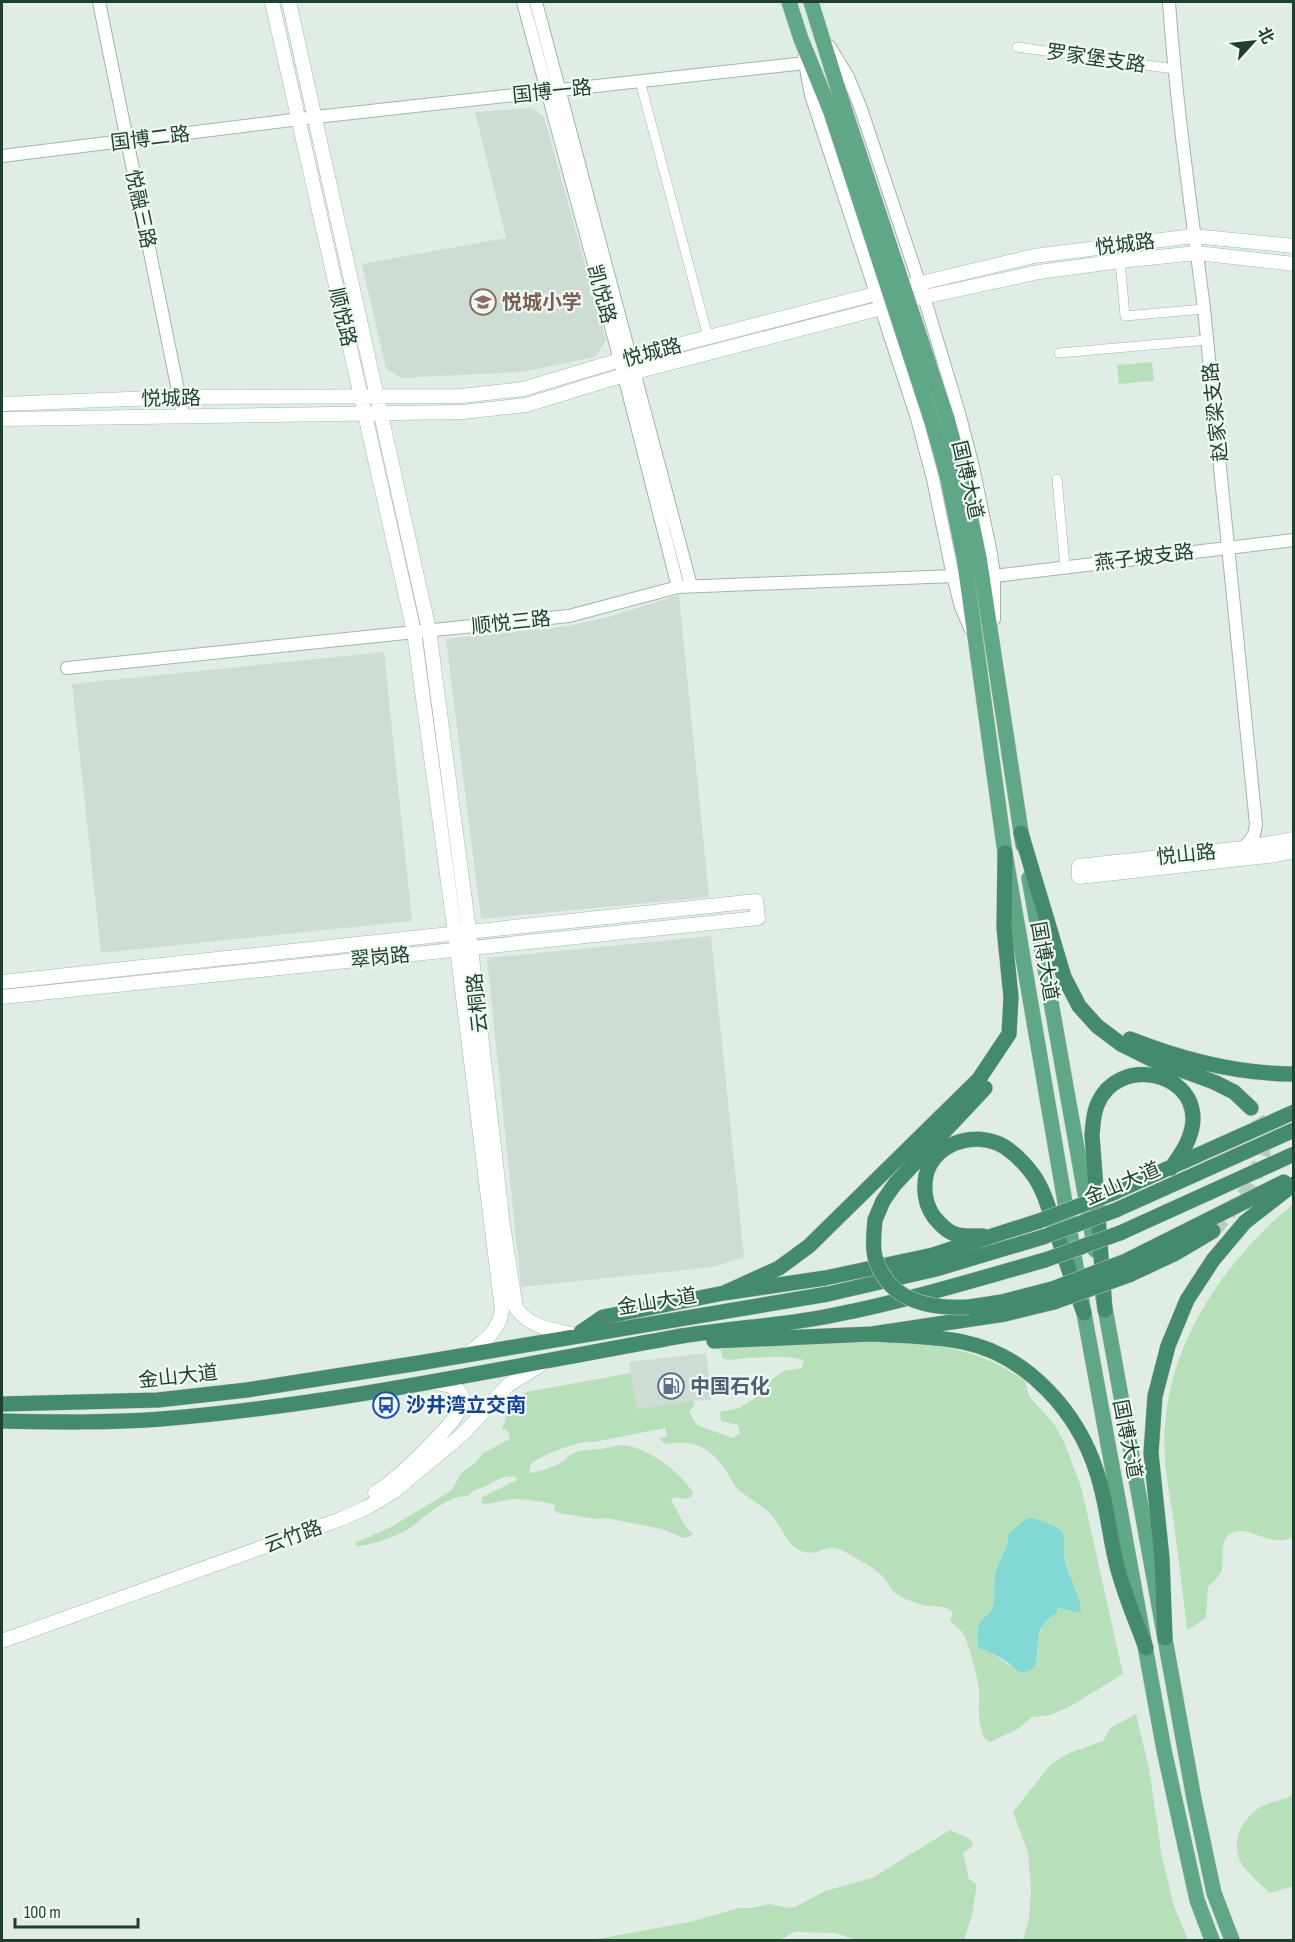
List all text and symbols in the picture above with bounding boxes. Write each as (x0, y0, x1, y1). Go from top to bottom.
north arrow (1223, 12, 1283, 72)
text: 北 (1253, 24, 1277, 47)
street label: 罗家堡支路 (1045, 40, 1147, 78)
street label: 国博一路 (511, 76, 593, 108)
street label: 国博二路 (109, 122, 191, 156)
street label: 悦融三路 (120, 168, 160, 251)
street label: 悦城路 (1094, 229, 1156, 261)
street label: 凯悦路 (582, 262, 620, 326)
street label: 顺悦路 (324, 285, 360, 349)
school or university icon: 悦城小学 (468, 287, 498, 317)
place label: 悦城小学 (502, 291, 582, 315)
street label: 悦城路 (620, 334, 684, 372)
street label: 赵家梁支路 (1199, 361, 1233, 463)
street label: 悦城路 (141, 386, 201, 412)
street label: 国博大道 (946, 439, 988, 522)
street label: 燕子坡支路 (1093, 540, 1195, 576)
street label: 顺悦三路 (470, 607, 552, 639)
street label: 悦山路 (1155, 840, 1217, 870)
street label: 国博大道 (1025, 920, 1063, 1003)
street label: 翠岗路 (349, 943, 411, 973)
street label: 云桐路 (463, 972, 493, 1034)
street label: 金山大道 (1081, 1157, 1164, 1211)
street label: 金山大道 (616, 1284, 699, 1320)
street label: 金山大道 (137, 1361, 219, 1393)
fuel station icon: 中国石化 (656, 1371, 686, 1401)
place label: 中国石化 (690, 1375, 770, 1399)
bus stop icon: 沙井湾立交南 (371, 1390, 401, 1420)
place label: 沙井湾立交南 (406, 1394, 526, 1418)
street label: 国博大道 (1108, 1398, 1146, 1481)
street label: 云竹路 (261, 1515, 326, 1558)
scale bar (15, 1891, 138, 1929)
text: 100 m (24, 1902, 61, 1923)

